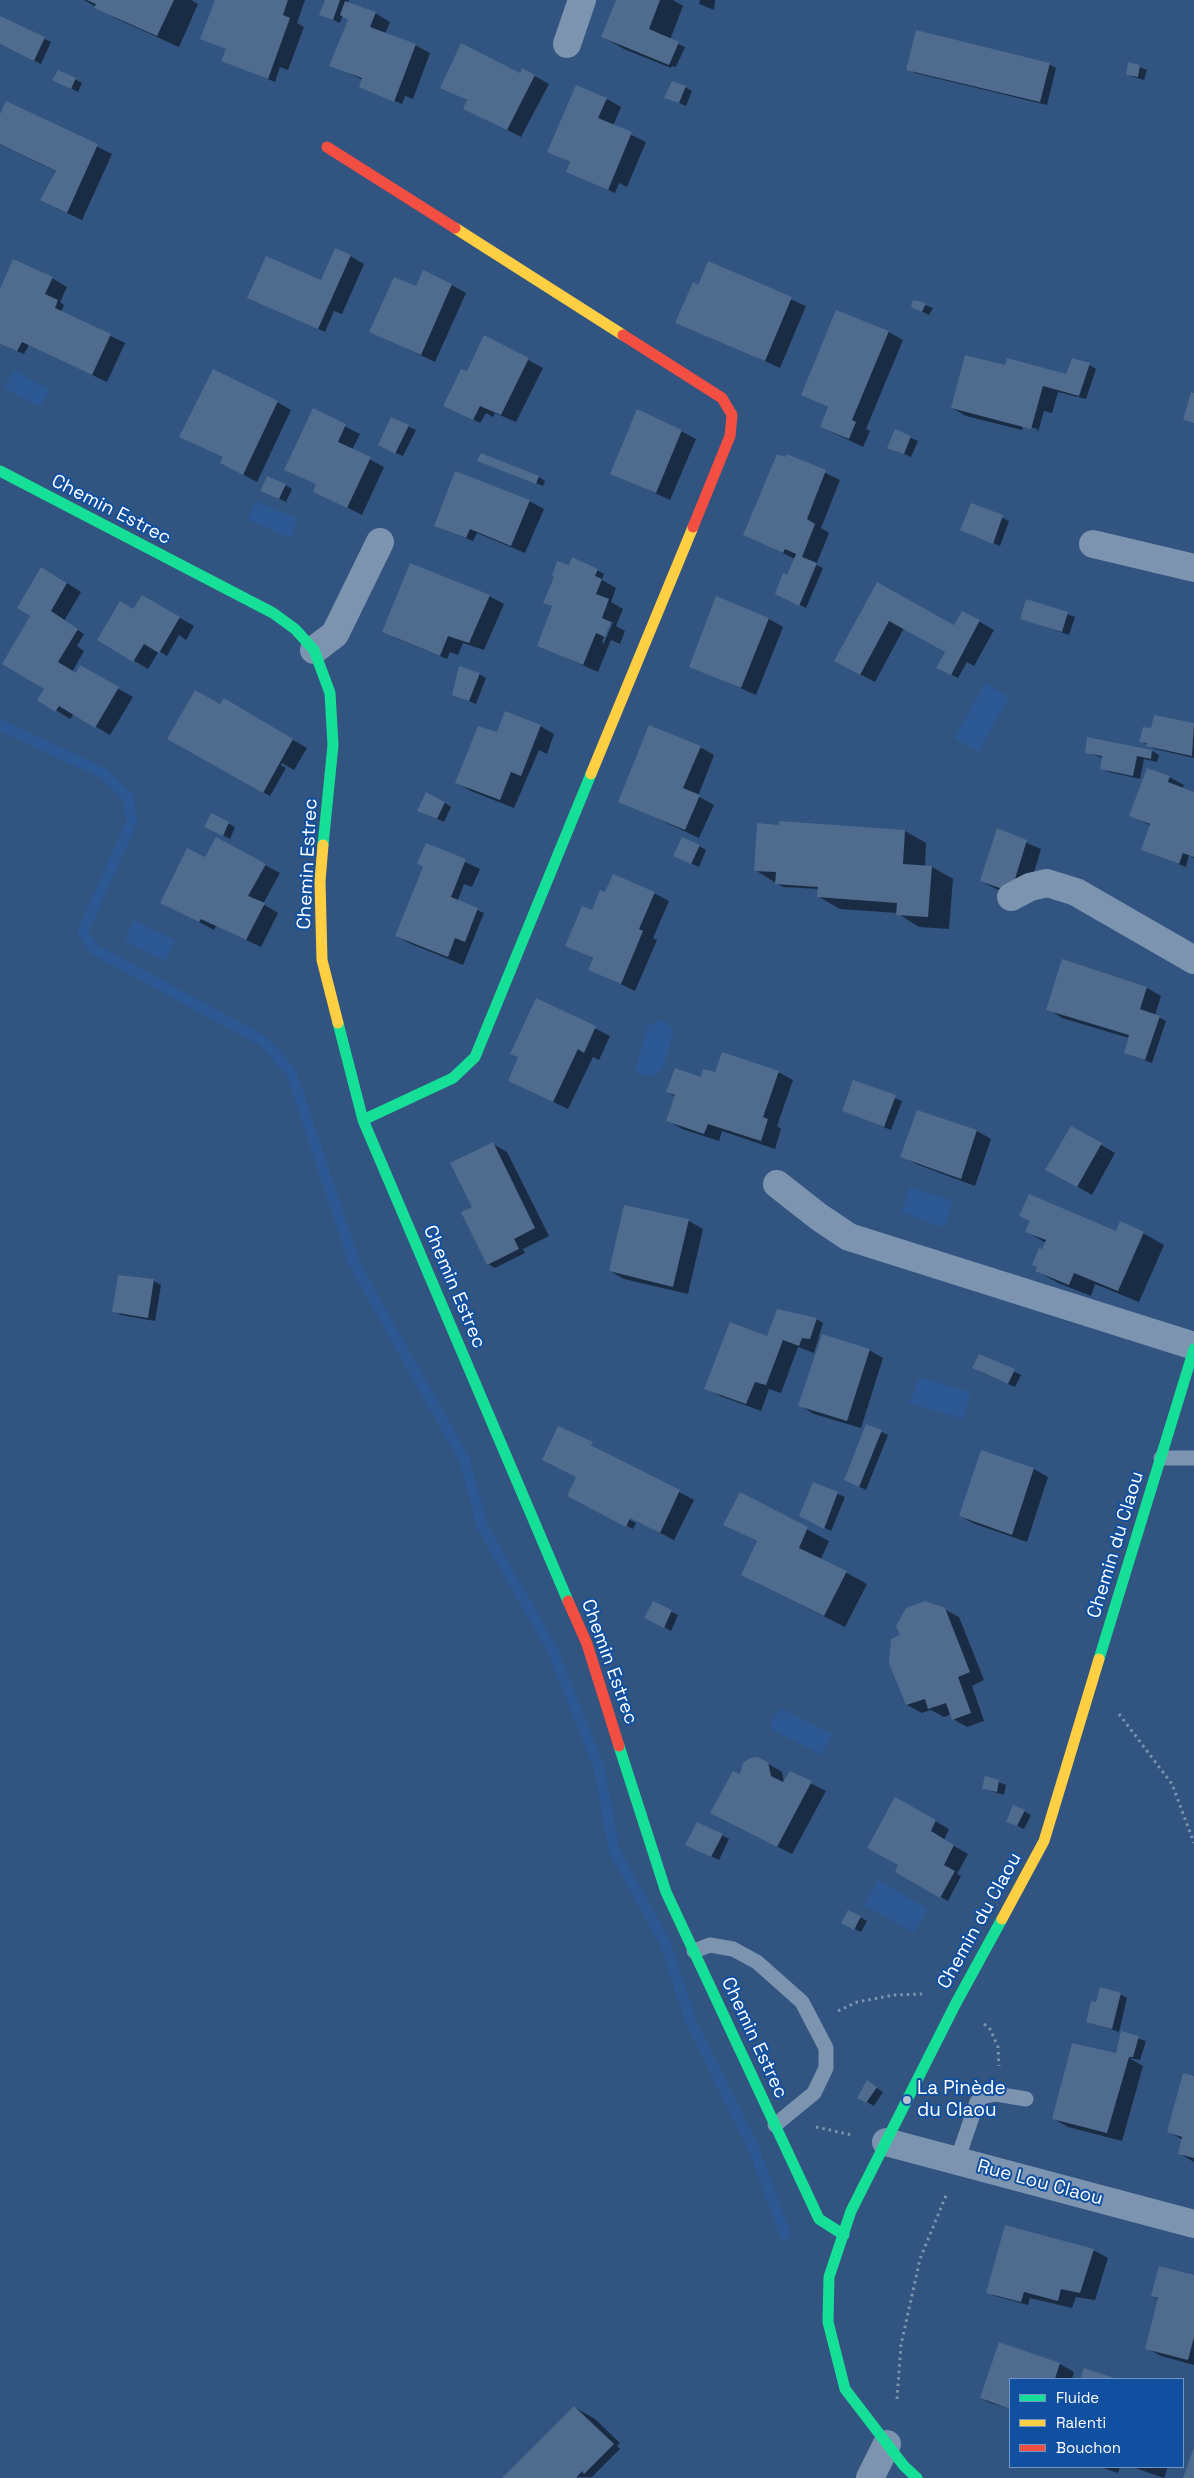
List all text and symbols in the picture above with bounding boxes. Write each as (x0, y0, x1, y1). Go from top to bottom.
street label: Chemin Estrec (47, 470, 175, 550)
street label: Chemin Estrec (293, 798, 323, 930)
street label: Chemin Estrec (418, 1222, 490, 1352)
street label: Chemin du Claou (1083, 1469, 1149, 1621)
street label: Chemin Estrec (576, 1596, 642, 1728)
street label: Chemin du Claou (933, 1849, 1027, 1993)
street label: Chemin Estrec (716, 1974, 792, 2102)
place label: La Pinède du Claou (917, 2078, 1006, 2122)
marker: La Pinède du Claou (901, 2094, 913, 2106)
street label: Rue Lou Claou (975, 2155, 1105, 2211)
legend (1009, 2378, 1184, 2468)
text: Fluide (1056, 2388, 1099, 2407)
text: Ralenti (1056, 2413, 1106, 2432)
text: Bouchon (1056, 2438, 1121, 2457)

